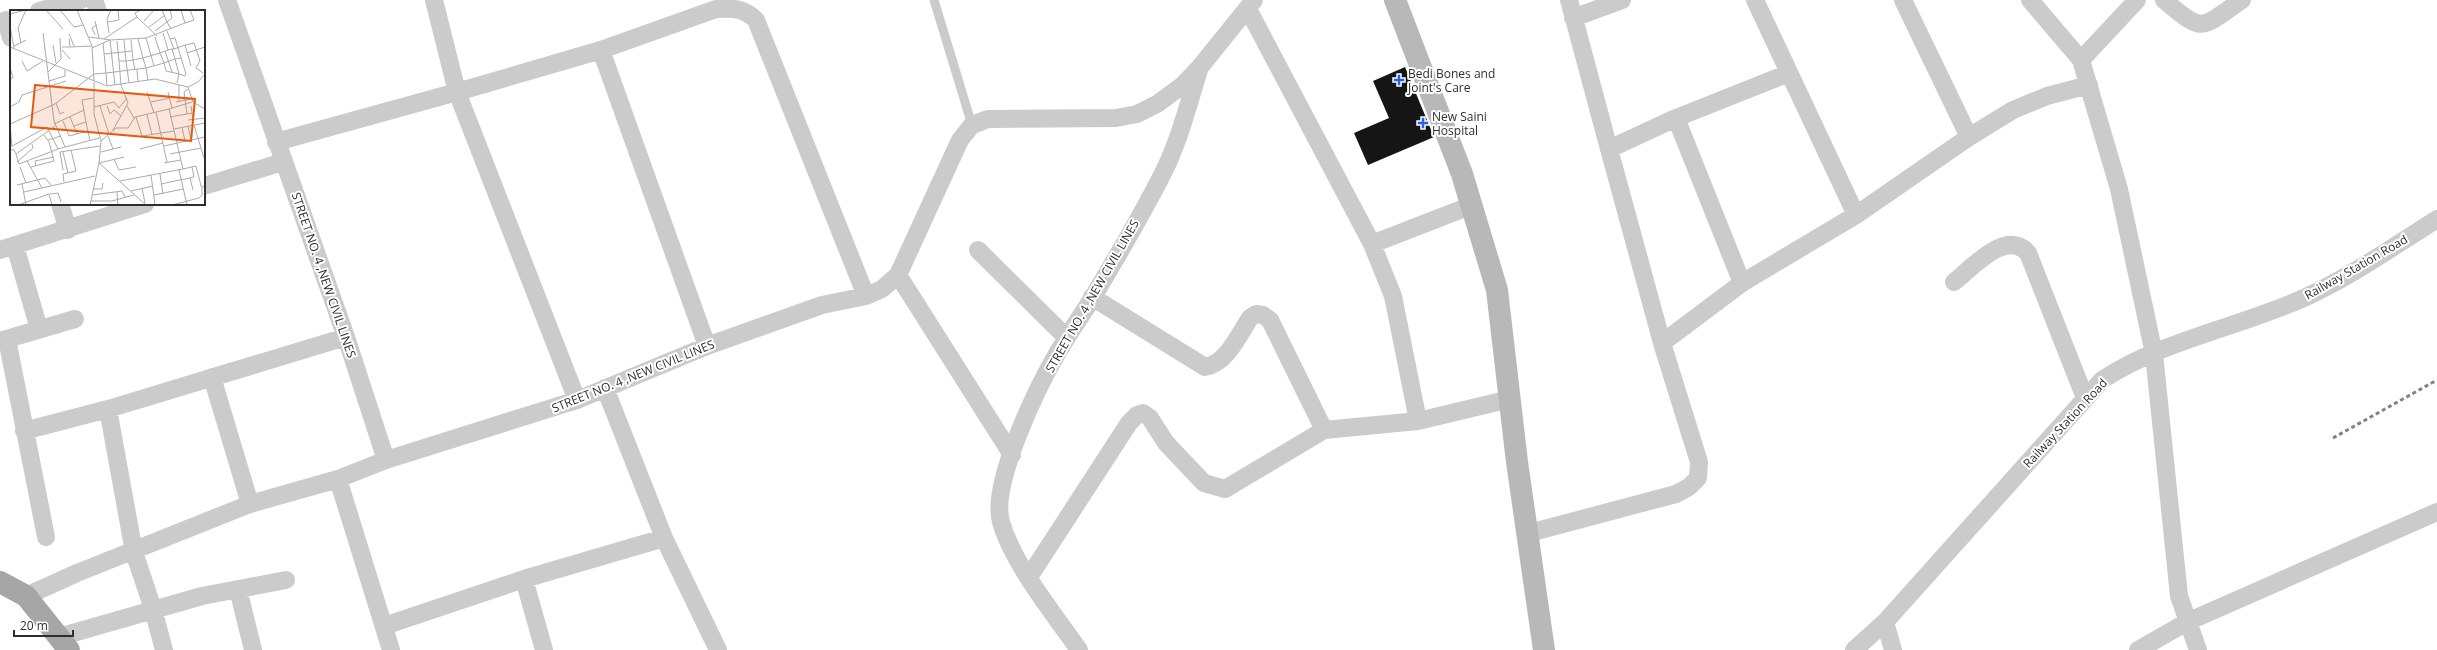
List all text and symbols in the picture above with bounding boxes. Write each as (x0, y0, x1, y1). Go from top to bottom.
inset map (10, 10, 205, 205)
place label: Bedi Bones and Joint's Care (1407, 65, 1495, 96)
marker: Bedi Bones and Joint's Care (1393, 74, 1405, 86)
place label: New Saini Hospital (1432, 108, 1487, 139)
marker: New Saini Hospital (1417, 117, 1429, 129)
street label: STREET NO. 4 ,NEW CIVIL LINES (288, 190, 360, 360)
street label: STREET NO. 4 ,NEW CIVIL LINES (1041, 216, 1143, 376)
street label: Railway Station Road (2301, 231, 2411, 303)
street label: STREET NO. 4 ,NEW CIVIL LINES (549, 336, 717, 416)
street label: Railway Station Road (2019, 375, 2111, 471)
scale bar (14, 612, 73, 638)
text: 20 m (20, 617, 48, 634)

